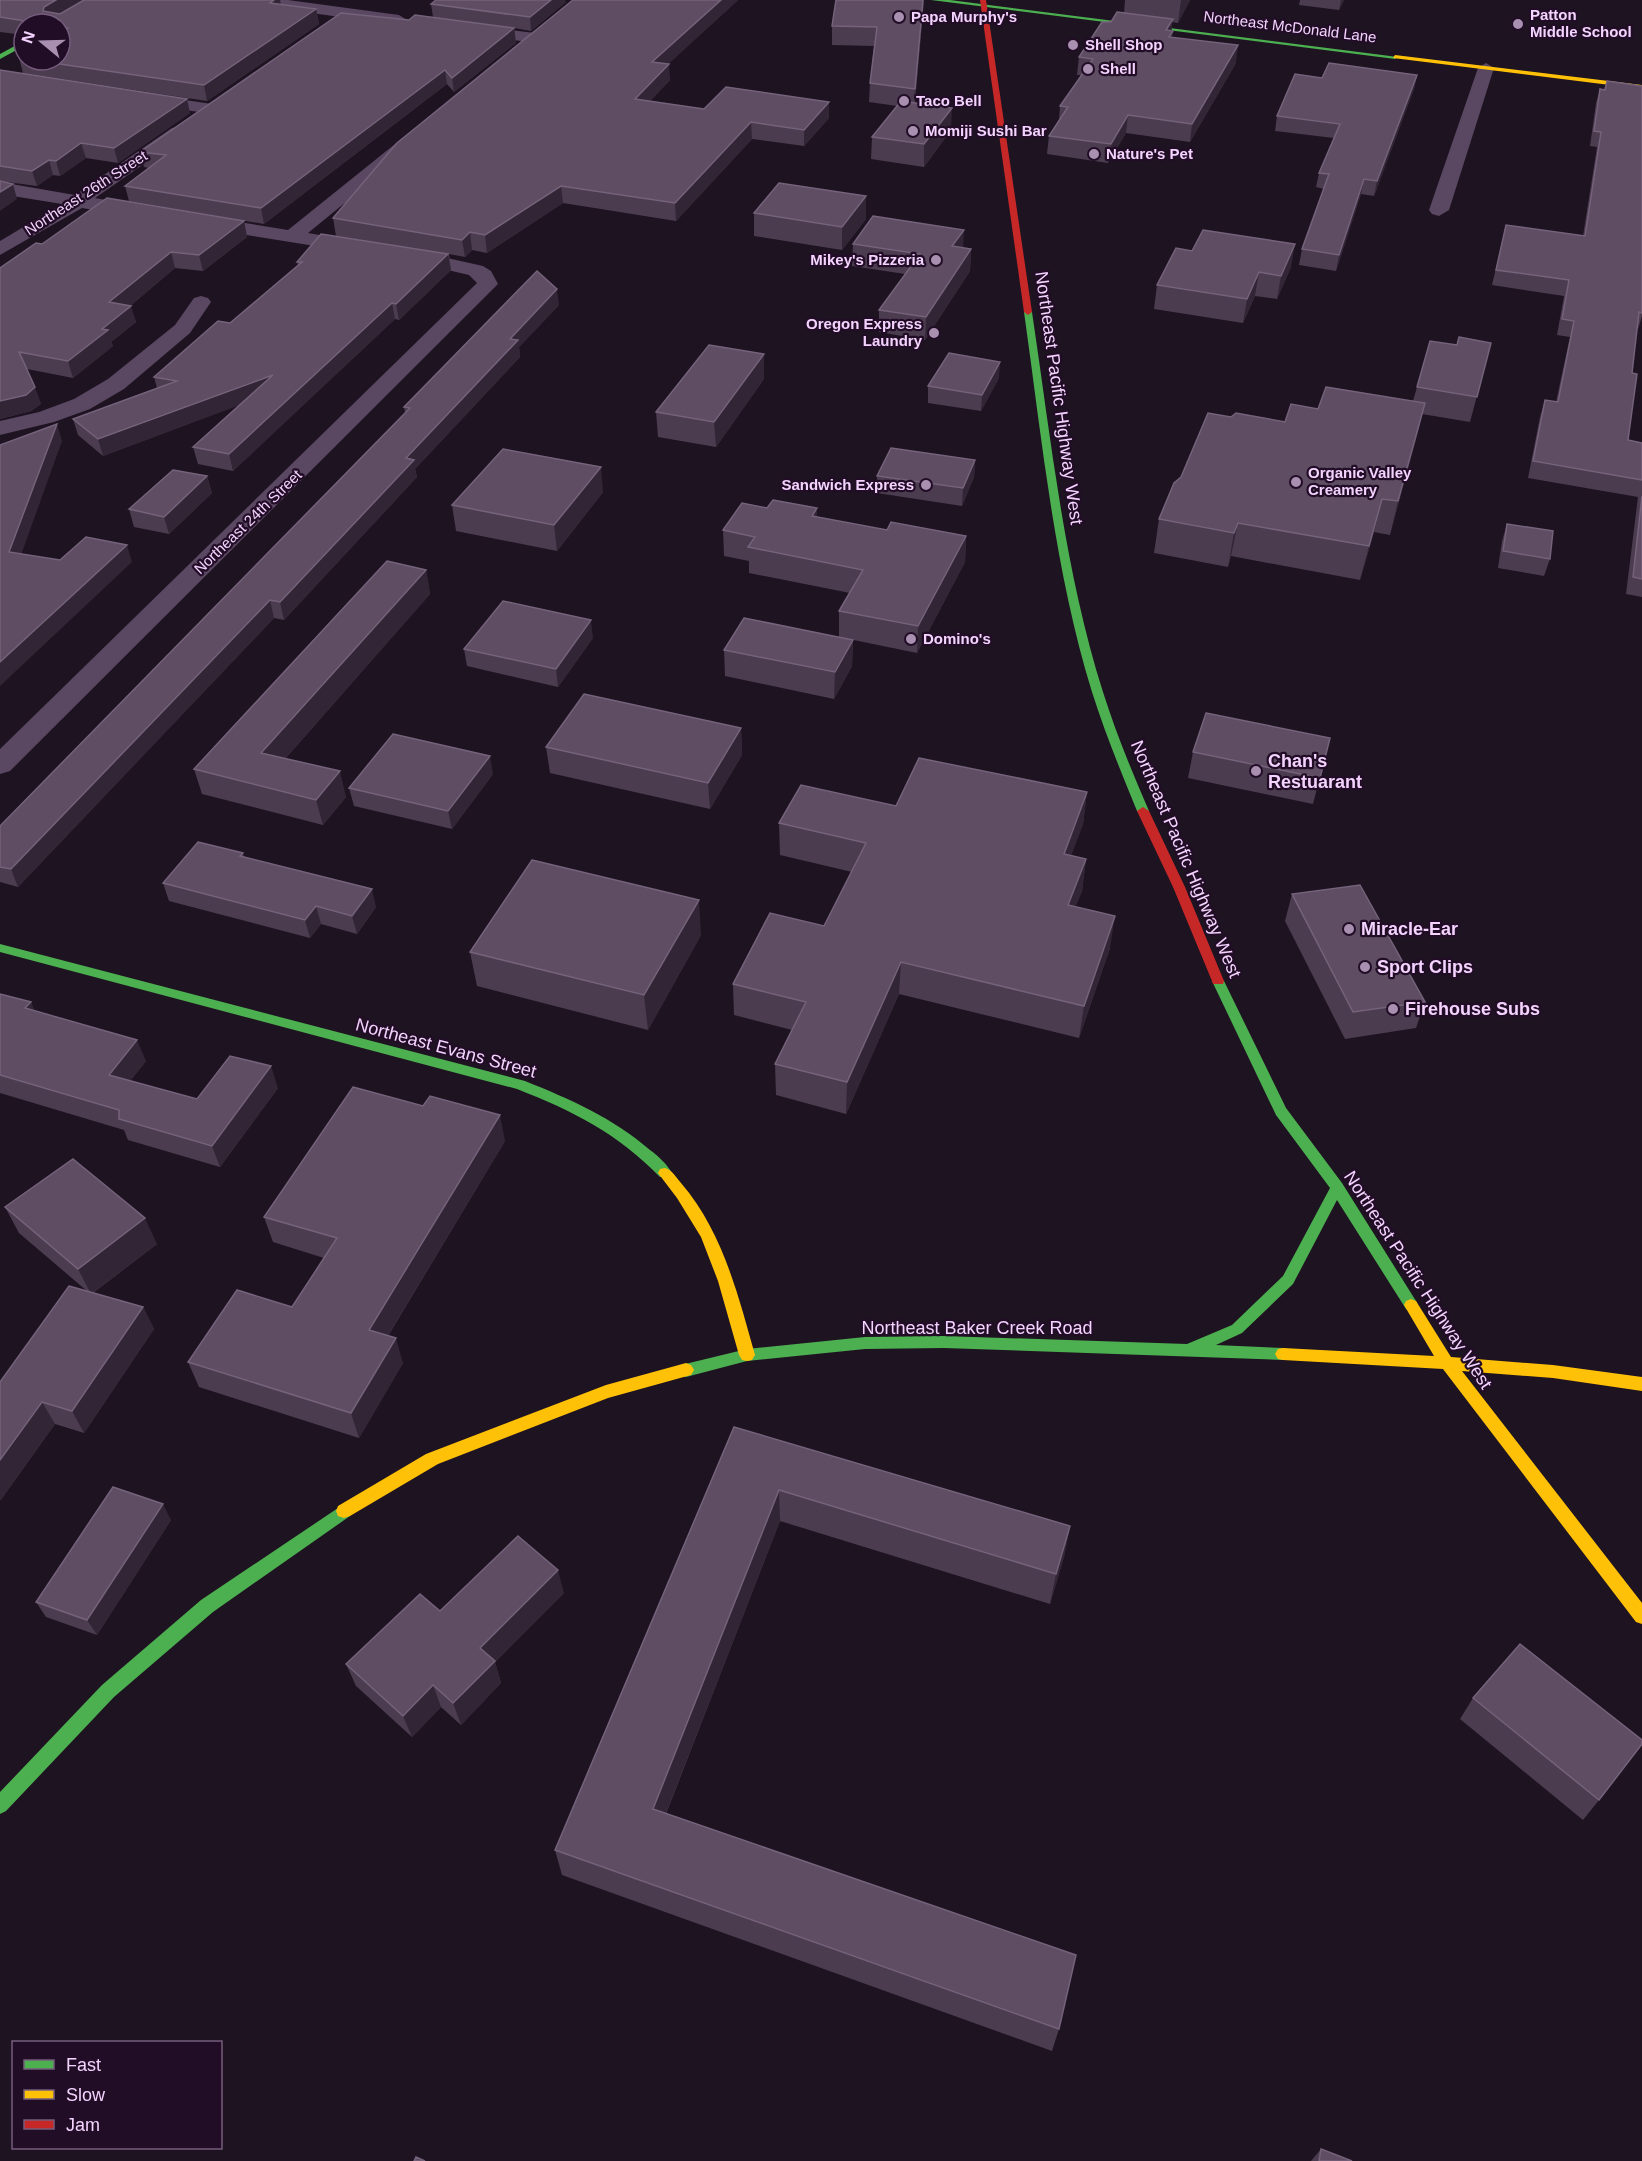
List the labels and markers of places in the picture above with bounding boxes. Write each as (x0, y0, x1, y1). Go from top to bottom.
place label: Patton Middle School (1530, 6, 1632, 40)
place label: Papa Murphy's (911, 8, 1017, 25)
marker: Papa Murphy's (892, 10, 906, 24)
marker: Patton Middle School (1511, 17, 1525, 31)
place label: Shell Shop (1085, 36, 1163, 53)
marker: Shell Shop (1066, 38, 1080, 52)
place label: Shell (1100, 60, 1136, 77)
marker: Shell (1081, 62, 1095, 76)
place label: Taco Bell (916, 92, 982, 109)
marker: Taco Bell (897, 94, 911, 108)
place label: Momiji Sushi Bar (925, 122, 1047, 139)
marker: Momiji Sushi Bar (906, 124, 920, 138)
place label: Nature's Pet (1106, 145, 1193, 162)
marker: Nature's Pet (1087, 147, 1101, 161)
place label: Mikey's Pizzeria (810, 251, 925, 268)
marker: Mikey's Pizzeria (929, 253, 943, 267)
place label: Oregon Express Laundry (806, 315, 923, 349)
marker: Oregon Express Laundry (927, 326, 941, 340)
place label: Organic Valley Creamery (1308, 464, 1412, 498)
marker: Organic Valley Creamery (1289, 475, 1303, 489)
place label: Sandwich Express (781, 476, 914, 493)
marker: Sandwich Express (919, 478, 933, 492)
place label: Domino's (923, 630, 991, 647)
marker: Domino's (904, 632, 918, 646)
place label: Chan's Restuarant (1268, 751, 1362, 792)
marker: Chan's Restuarant (1249, 764, 1263, 778)
place label: Miracle-Ear (1361, 919, 1458, 939)
marker: Miracle-Ear (1342, 922, 1356, 936)
place label: Sport Clips (1377, 957, 1473, 977)
marker: Sport Clips (1358, 960, 1372, 974)
place label: Firehouse Subs (1405, 999, 1540, 1019)
marker: Firehouse Subs (1386, 1002, 1400, 1016)

